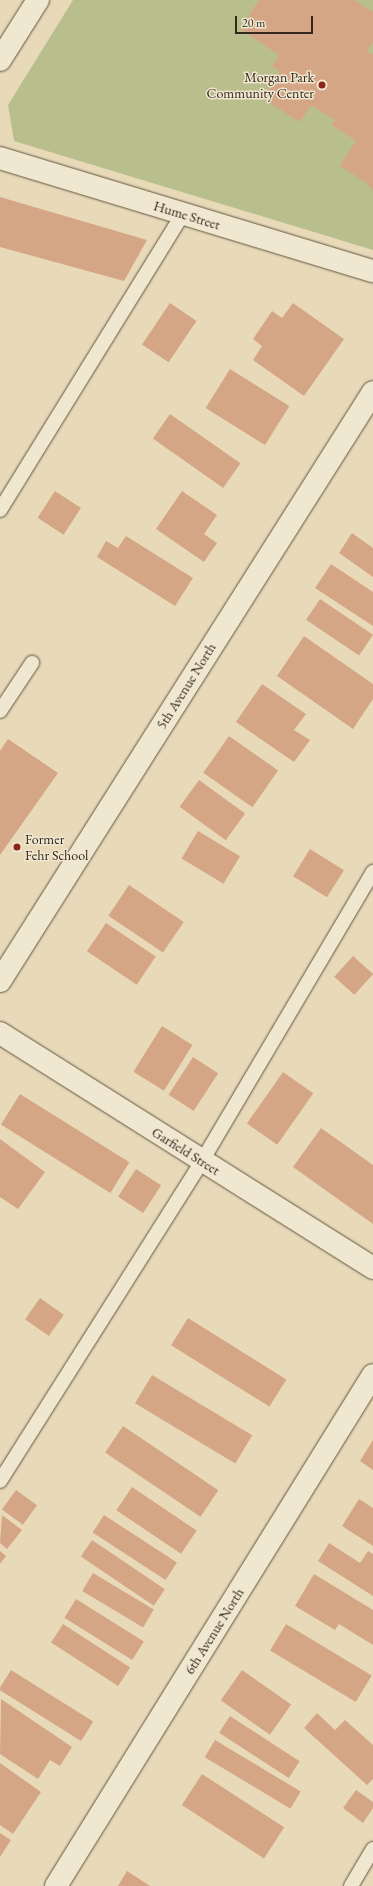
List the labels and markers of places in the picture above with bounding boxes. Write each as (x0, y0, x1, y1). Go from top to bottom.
place label: Morgan Park Community Center (206, 69, 314, 102)
marker: Morgan Park Community Center (317, 80, 327, 90)
place label: Former Fehr School (25, 831, 88, 864)
marker: Former Fehr School (12, 842, 22, 852)

